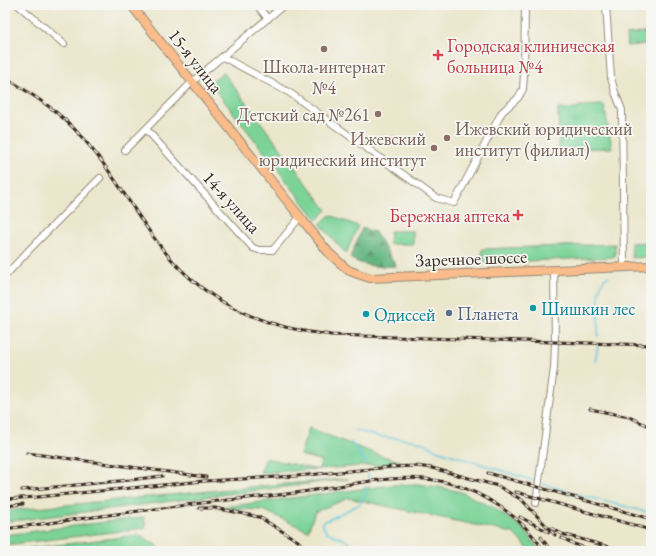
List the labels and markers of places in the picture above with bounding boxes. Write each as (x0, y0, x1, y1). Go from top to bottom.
place label: Городская клиническая больница №4 (447, 34, 615, 78)
marker: Школа-интернат №4 (319, 44, 329, 54)
marker: Городская клиническая больница №4 (432, 49, 444, 61)
place label: Школа-интернат №4 (263, 55, 386, 99)
place label: Детский сад №261 (237, 103, 370, 126)
marker: Детский сад №261 (373, 109, 383, 119)
place label: Ижевский юридический институт (филиал) (455, 117, 633, 161)
place label: Ижевский юридический институт (259, 127, 427, 171)
marker: Ижевский юридический институт (филиал) (442, 133, 452, 143)
marker: Ижевский юридический институт (429, 143, 439, 153)
place label: Бережная аптека (389, 204, 511, 227)
marker: Бережная аптека (513, 210, 523, 220)
place label: Шишкин лес (541, 297, 635, 320)
place label: Планета (457, 302, 520, 325)
place label: Одиссей (374, 303, 436, 326)
marker: Шишкин лес (528, 303, 538, 313)
marker: Планета (444, 308, 454, 318)
marker: Одиссей (361, 309, 371, 319)

